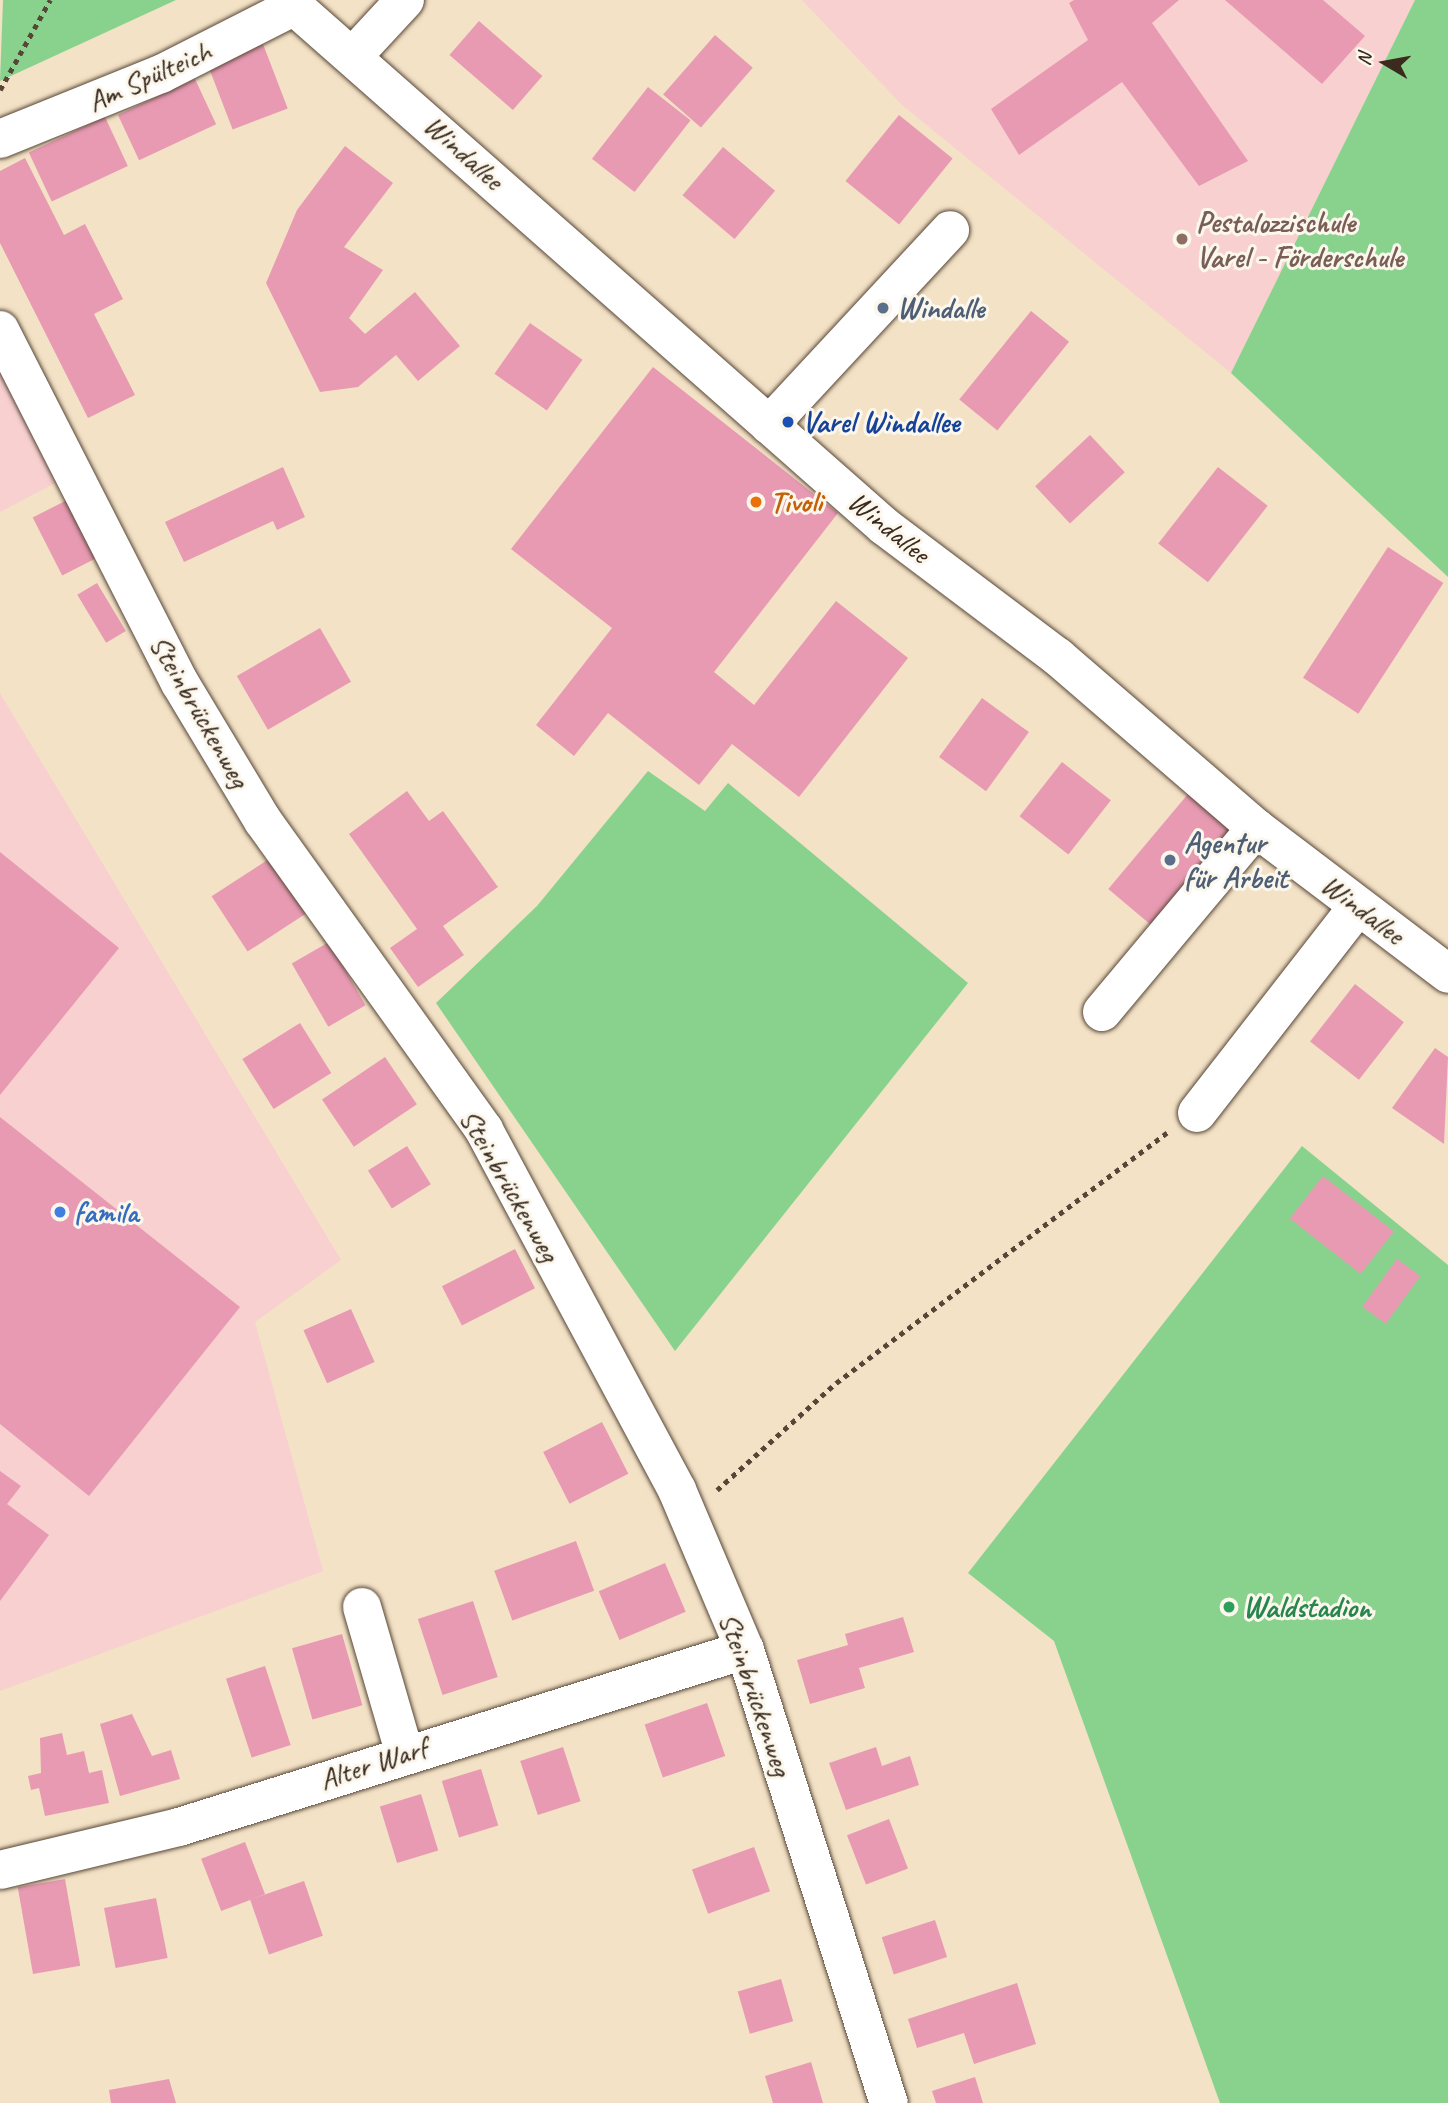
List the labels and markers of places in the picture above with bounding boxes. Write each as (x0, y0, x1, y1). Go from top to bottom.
place label: Pestalozzischule Varel - Förderschule (1196, 204, 1403, 274)
marker: Pestalozzischule Varel - Förderschule (1174, 231, 1190, 247)
place label: Windalle (897, 290, 984, 326)
marker: Windalle (875, 300, 891, 316)
place label: Varel Windallee (802, 404, 959, 440)
marker: Varel Windallee (780, 414, 796, 430)
place label: Tivoli (770, 484, 822, 520)
marker: Tivoli (748, 494, 764, 510)
place label: Agentur für Arbeit (1184, 825, 1287, 896)
marker: Agentur für Arbeit (1162, 852, 1178, 868)
place label: famila (74, 1194, 138, 1230)
marker: famila (52, 1204, 68, 1220)
place label: Waldstadion (1243, 1589, 1371, 1625)
marker: Waldstadion (1221, 1599, 1237, 1615)

